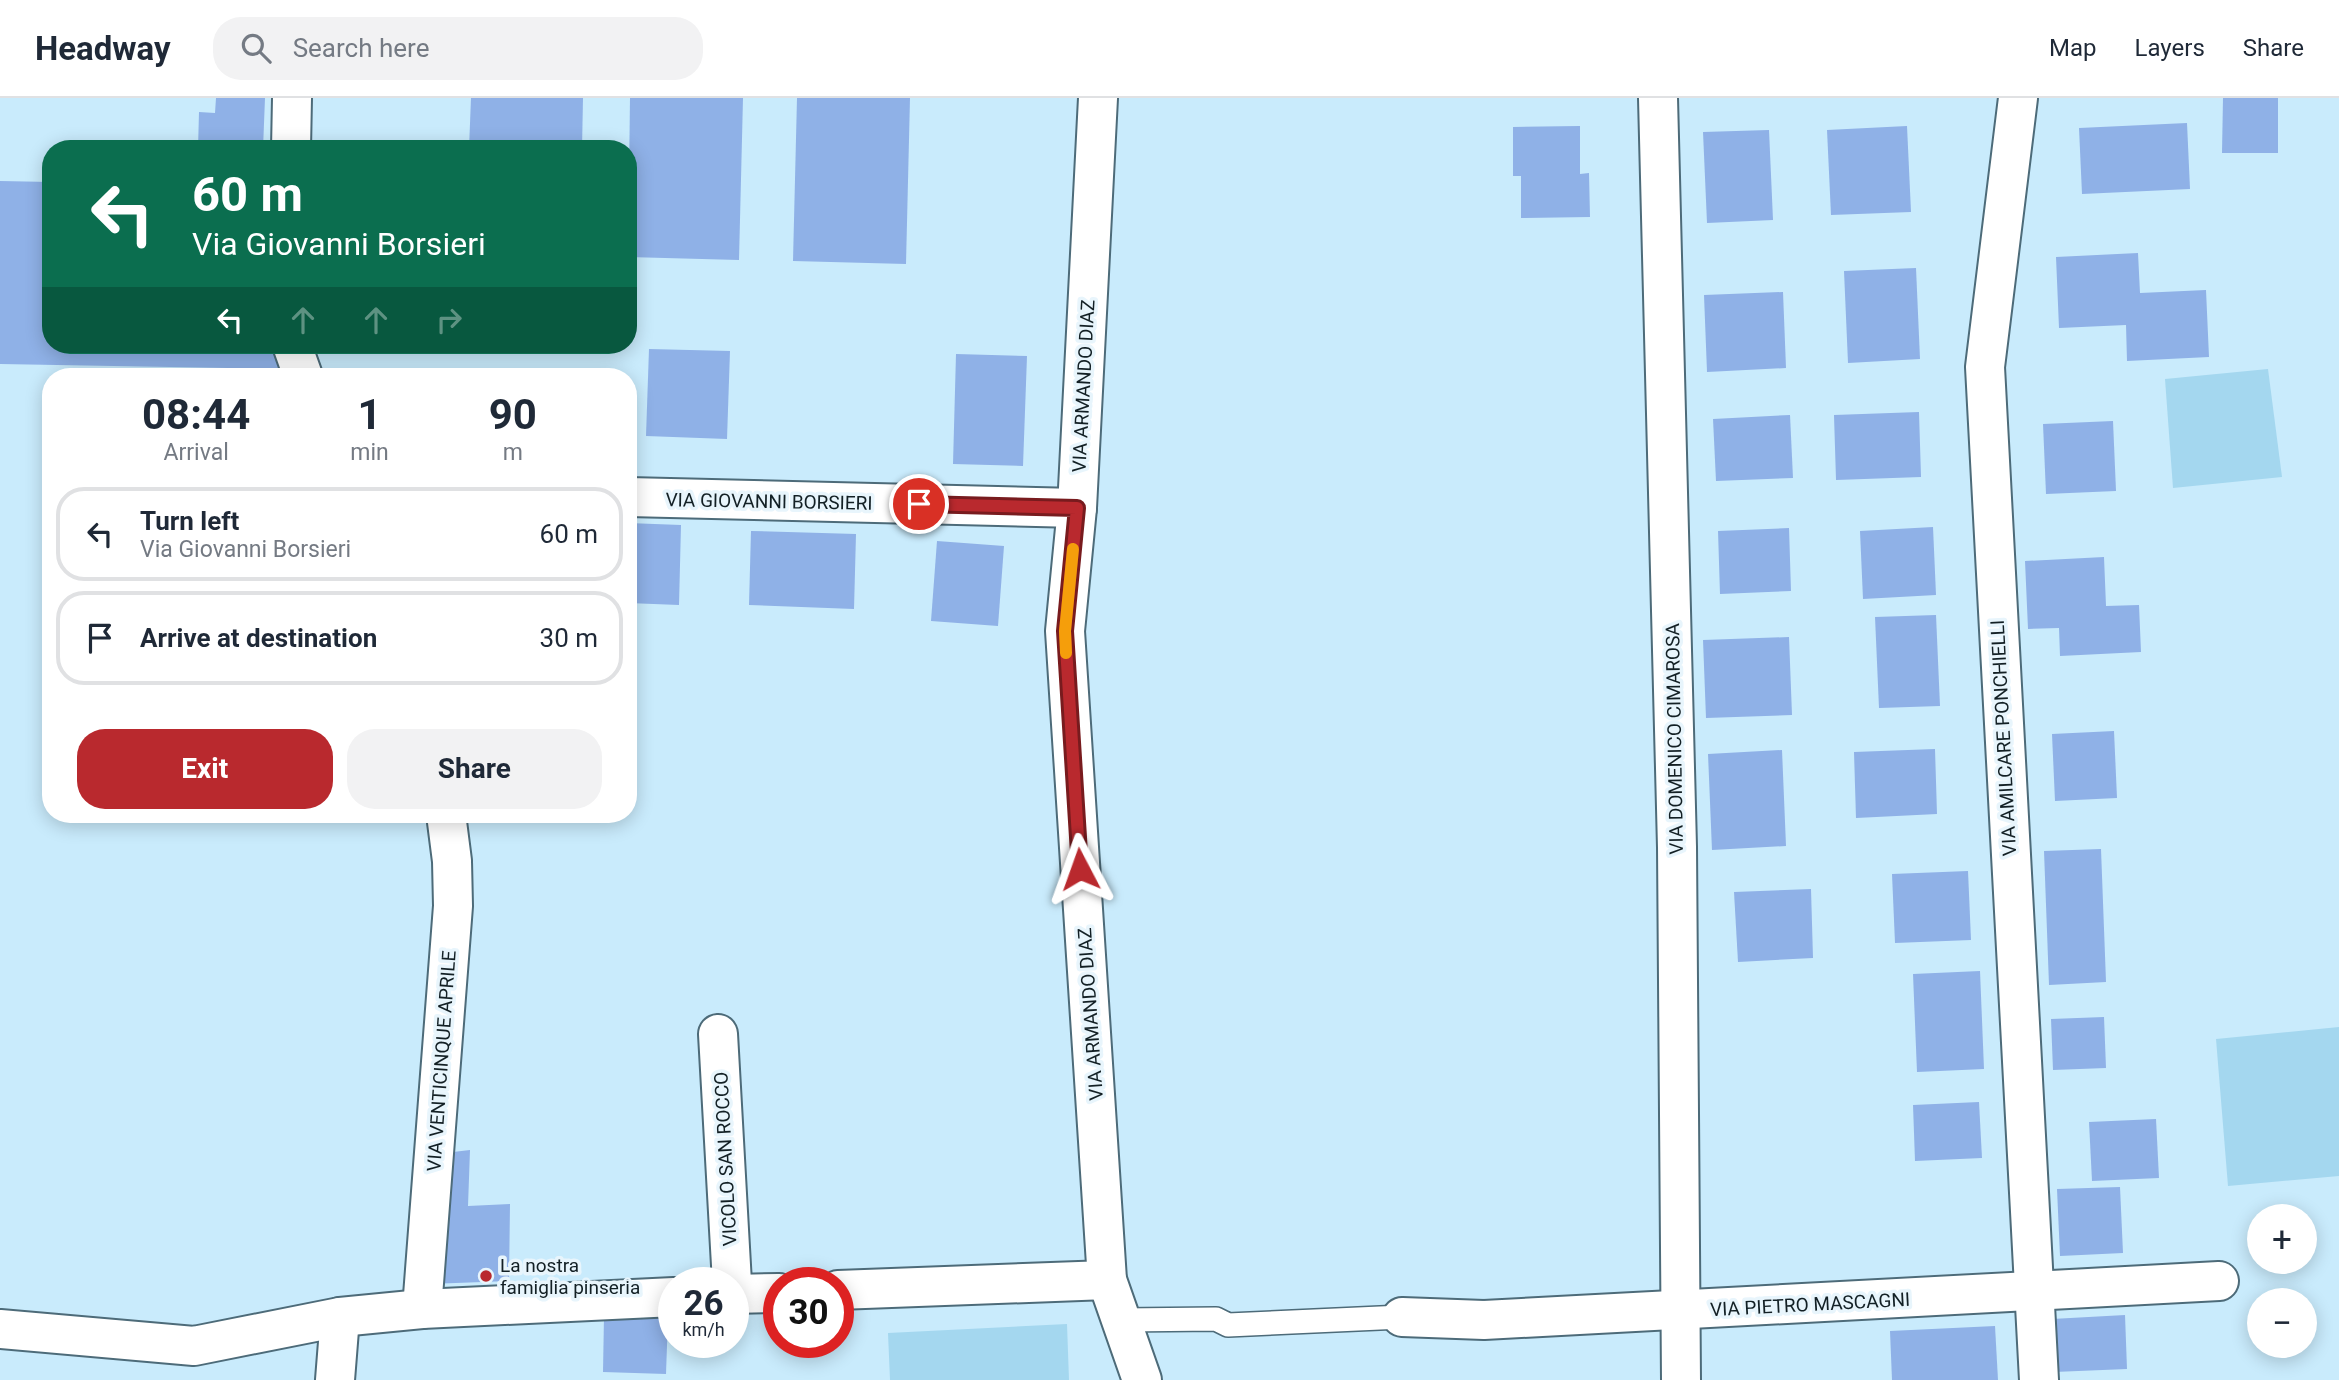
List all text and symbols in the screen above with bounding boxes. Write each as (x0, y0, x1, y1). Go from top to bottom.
search box (213, 17, 703, 80)
text: Headway (35, 29, 171, 68)
icon: search (237, 29, 275, 67)
text: Search here (293, 33, 429, 63)
text: Map (2049, 34, 2097, 62)
text: Layers (2135, 34, 2205, 62)
text: Share (2243, 34, 2304, 62)
text: 60 m (192, 166, 303, 223)
icon: left (77, 168, 168, 259)
text: Via Giovanni Borsieri (192, 225, 486, 263)
street label: VIA ARMANDO DIAZ (1067, 299, 1100, 473)
icon: left (211, 301, 249, 339)
icon: ahead (284, 301, 322, 339)
icon: ahead (357, 301, 395, 339)
icon: right (430, 301, 468, 339)
text: 08:44 (142, 390, 250, 439)
text: 1 (357, 390, 382, 439)
text: 90 (489, 390, 537, 439)
text: Arrival (164, 439, 229, 466)
text: min (350, 439, 389, 466)
text: m (503, 439, 523, 466)
pin (889, 474, 949, 534)
icon: arrive (900, 485, 938, 523)
street label: VIA GIOVANNI BORSIERI (665, 488, 873, 515)
text: Turn left (140, 506, 239, 536)
icon: left (81, 515, 119, 553)
text: 60 m (540, 519, 598, 549)
text: Via Giovanni Borsieri (140, 536, 351, 563)
icon: arrive (81, 619, 119, 657)
street label: VIA AMILCARE PONCHIELLI (1986, 619, 2021, 857)
street label: VIA DOMENICO CIMAROSA (1661, 622, 1688, 855)
text: Arrive at destination (140, 623, 377, 653)
text: 30 m (540, 623, 598, 653)
button: Exit (77, 729, 333, 809)
button: Share (347, 729, 602, 809)
position arrow (1043, 832, 1117, 906)
street label: VIA ARMANDO DIAZ (1073, 927, 1108, 1101)
street label: VIA VENTICINQUE APRILE (422, 950, 461, 1172)
street label: VICOLO SAN ROCCO (709, 1071, 742, 1247)
map controls (2247, 1204, 2317, 1358)
button: + (2247, 1204, 2317, 1274)
place label: La nostra famiglia pinseria (500, 1254, 640, 1299)
speed limit sign: 30 (763, 1267, 854, 1358)
marker: La nostra famiglia pinseria (478, 1268, 494, 1284)
text: 26 (683, 1283, 724, 1324)
street label: VIA PIETRO MASCAGNI (1709, 1288, 1911, 1321)
button: − (2247, 1288, 2317, 1358)
text: km/h (682, 1319, 725, 1340)

